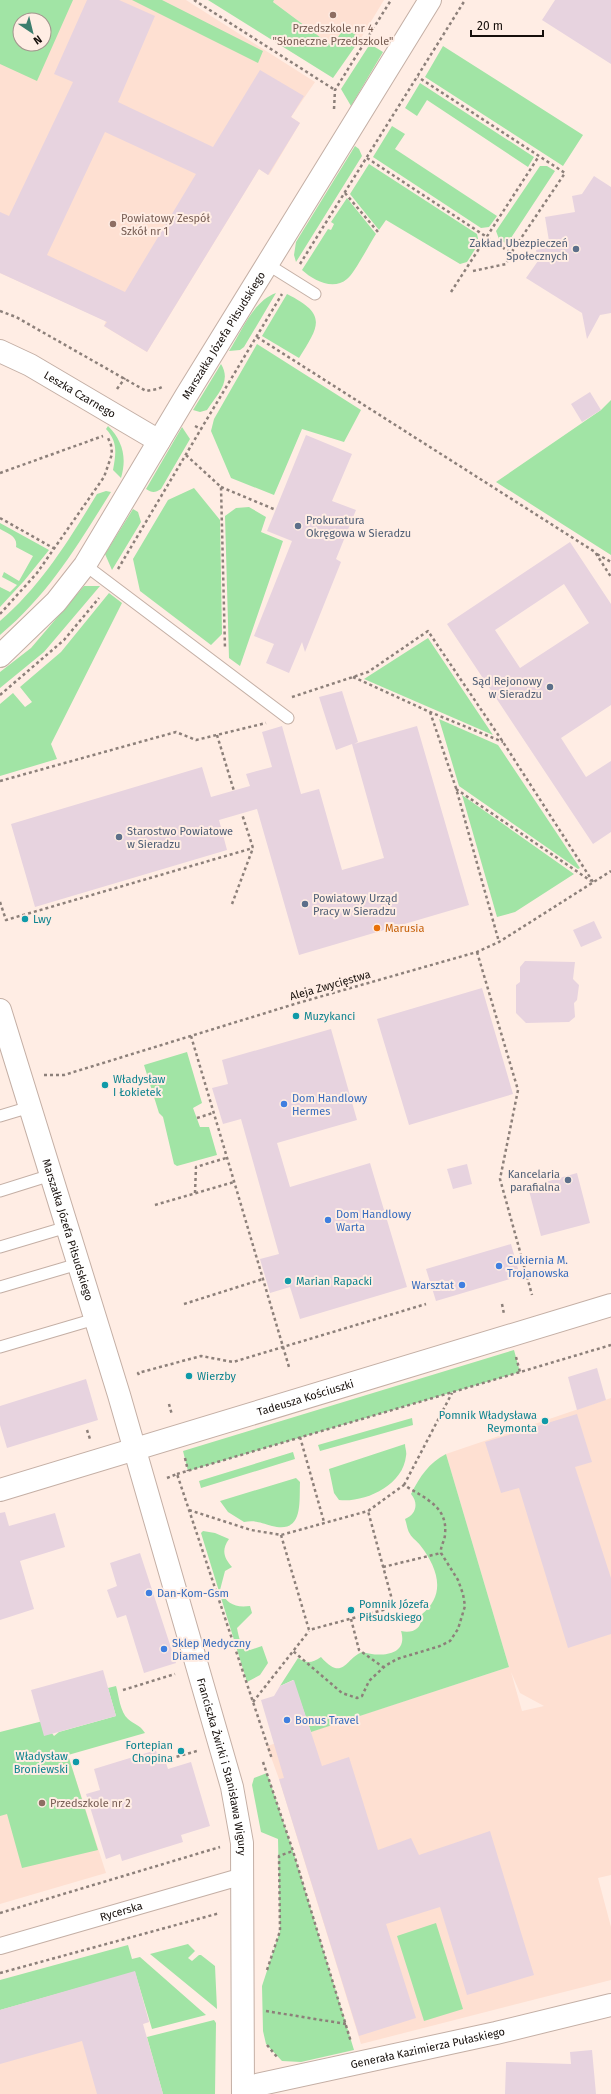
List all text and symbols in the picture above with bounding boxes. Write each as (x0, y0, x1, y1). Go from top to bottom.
marker: Przedszkole nr 4 "Słoneczne Przedszkole" (328, 10, 338, 20)
north arrow (12, 12, 52, 52)
scale bar (471, 12, 543, 38)
text: 20 m (477, 19, 503, 33)
place label: Przedszkole nr 4 "Słoneczne Przedszkole" (273, 22, 393, 48)
text: N (31, 32, 44, 47)
place label: Powiatowy Zespół Szkół nr 1 (121, 212, 210, 238)
marker: Powiatowy Zespół Szkół nr 1 (108, 219, 118, 229)
place label: Zakład Ubezpieczeń Społecznych (470, 237, 568, 263)
marker: Zakład Ubezpieczeń Społecznych (571, 244, 581, 254)
street label: Marszałka Józefa Piłsudskiego (180, 269, 268, 402)
street label: Leszka Czarnego (41, 369, 118, 421)
place label: Prokuratura Okręgowa w Sieradzu (306, 514, 411, 540)
marker: Prokuratura Okręgowa w Sieradzu (293, 521, 303, 531)
place label: Sąd Rejonowy w Sieradzu (472, 675, 543, 701)
marker: Sąd Rejonowy w Sieradzu (545, 682, 555, 692)
place label: Starostwo Powiatowe w Sieradzu (127, 825, 233, 851)
marker: Starostwo Powiatowe w Sieradzu (114, 832, 124, 842)
place label: Powiatowy Urząd Pracy w Sieradzu (313, 892, 398, 918)
marker: Powiatowy Urząd Pracy w Sieradzu (300, 899, 310, 909)
place label: Lwy (33, 913, 52, 926)
marker: Lwy (20, 914, 30, 924)
place label: Marusia (385, 922, 424, 935)
marker: Marusia (372, 923, 382, 933)
street label: Aleja Zwycięstwa (288, 968, 372, 1003)
place label: Muzykanci (304, 1010, 355, 1023)
marker: Muzykanci (291, 1011, 301, 1021)
place label: Władysław I Łokietek (113, 1073, 166, 1099)
marker: Władysław I Łokietek (100, 1080, 110, 1090)
place label: Dom Handlowy Hermes (292, 1092, 368, 1118)
marker: Dom Handlowy Hermes (279, 1099, 289, 1109)
street label: Marszałka Józefa Piłsudskiego (39, 1157, 95, 1302)
place label: Kancelaria parafialna (508, 1168, 560, 1194)
marker: Kancelaria parafialna (563, 1175, 573, 1185)
place label: Dom Handlowy Warta (336, 1208, 412, 1234)
marker: Dom Handlowy Warta (323, 1215, 333, 1225)
place label: Cukiernia M. Trojanowska (507, 1254, 569, 1280)
marker: Cukiernia M. Trojanowska (494, 1261, 504, 1271)
place label: Marian Rapacki (296, 1275, 372, 1288)
marker: Marian Rapacki (283, 1276, 293, 1286)
place label: Warsztat (411, 1279, 454, 1292)
marker: Warsztat (457, 1280, 467, 1290)
place label: Wierzby (197, 1370, 237, 1383)
marker: Wierzby (184, 1371, 194, 1381)
street label: Tadeusza Kościuszki (256, 1377, 355, 1419)
place label: Pomnik Władysława Reymonta (439, 1409, 537, 1435)
marker: Pomnik Władysława Reymonta (540, 1416, 550, 1426)
place label: Dan-Kom-Gsm (157, 1587, 229, 1600)
marker: Dan-Kom-Gsm (144, 1588, 154, 1598)
place label: Pomnik Józefa Piłsudskiego (359, 1598, 429, 1624)
marker: Pomnik Józefa Piłsudskiego (346, 1605, 356, 1615)
place label: Sklep Medyczny Diamed (172, 1637, 251, 1663)
marker: Sklep Medyczny Diamed (159, 1644, 169, 1654)
street label: Franciszka Żwirki i Stanisława Wigury (194, 1676, 248, 1856)
place label: Bonus Travel (295, 1714, 359, 1727)
marker: Bonus Travel (282, 1715, 292, 1725)
place label: Fortepian Chopina (125, 1739, 173, 1765)
marker: Fortepian Chopina (176, 1746, 186, 1756)
place label: Władysław Broniewski (14, 1750, 68, 1776)
marker: Władysław Broniewski (71, 1757, 81, 1767)
place label: Przedszkole nr 2 (50, 1797, 131, 1810)
marker: Przedszkole nr 2 (37, 1798, 47, 1808)
street label: Rycerska (98, 1899, 144, 1924)
street label: Generała Kazimierza Pułaskiego (349, 2025, 506, 2071)

